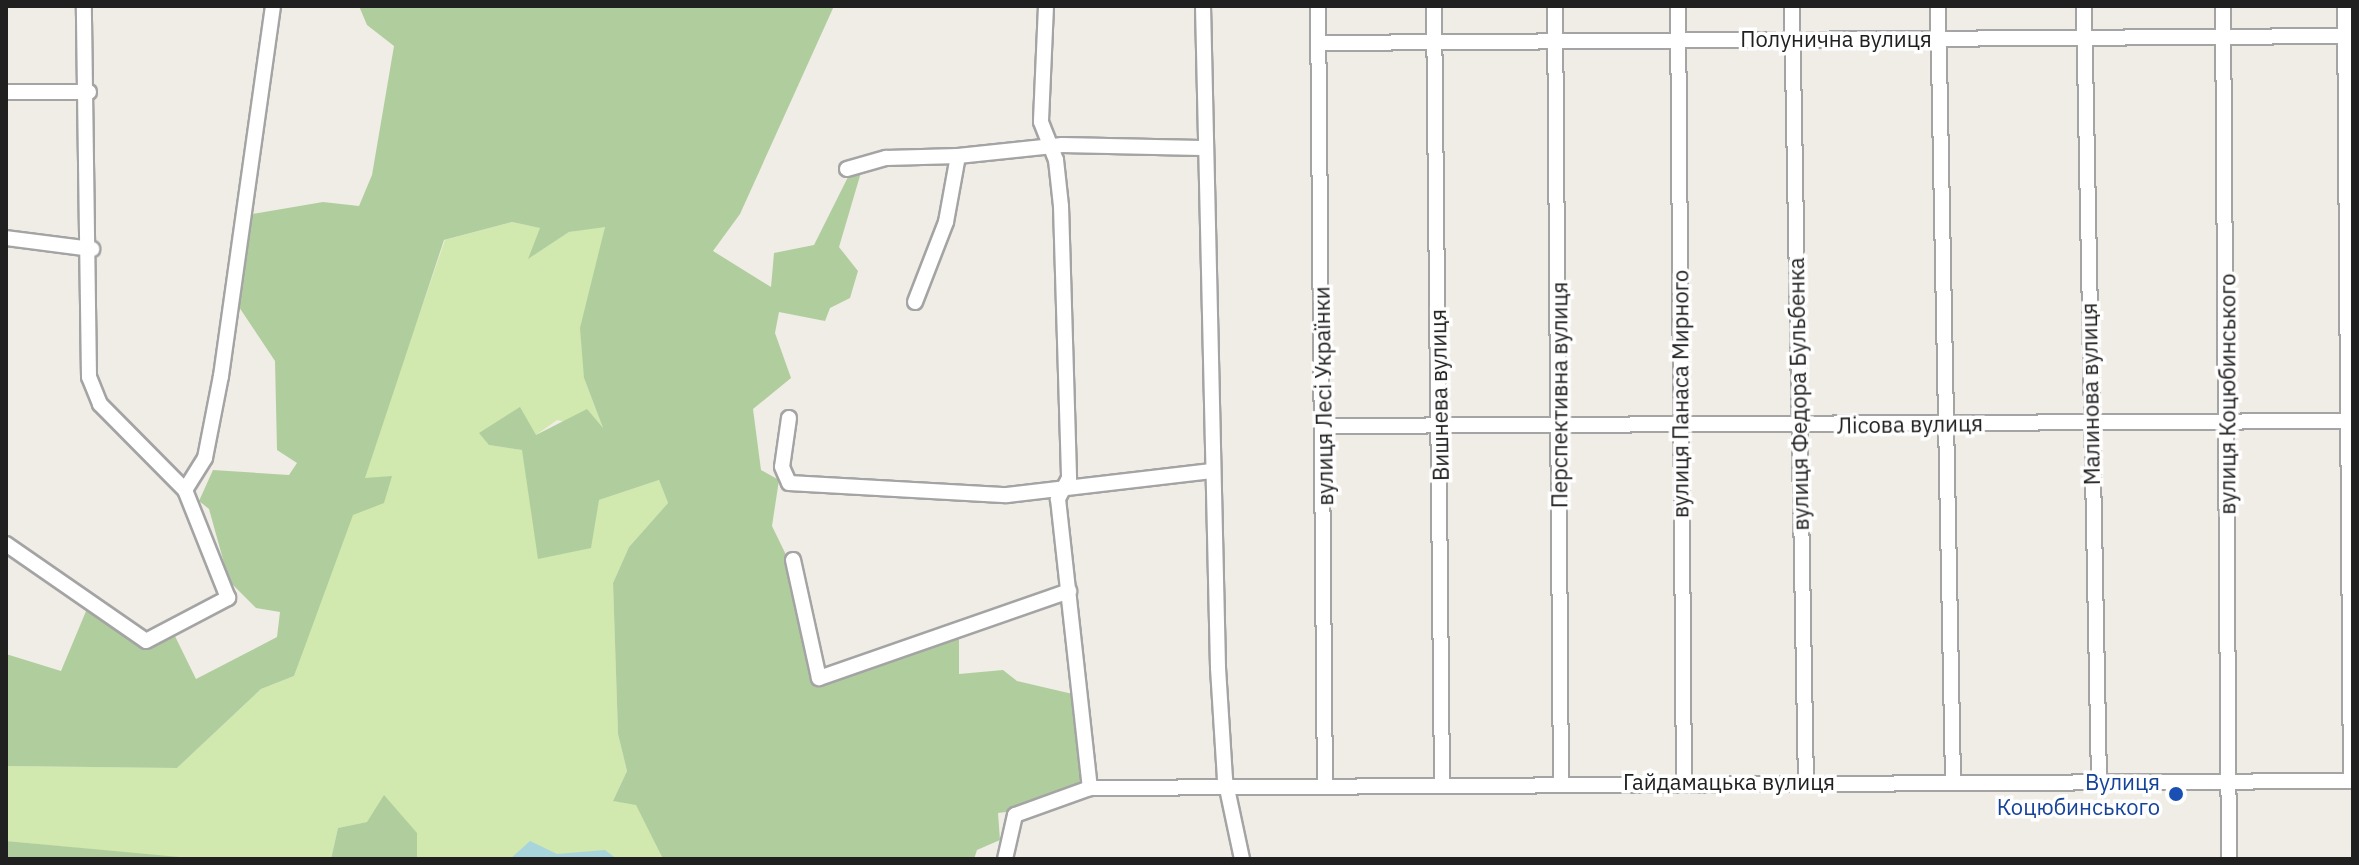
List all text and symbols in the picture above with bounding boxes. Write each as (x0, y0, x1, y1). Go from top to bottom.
street label: Полунична вулиця (1740, 26, 1932, 52)
street label: вулиця Федора Бульбенка (1782, 257, 1814, 531)
street label: вулиця Панаса Мирного (1667, 270, 1693, 518)
street label: вулиця Коцюбинського (2214, 273, 2240, 515)
street label: Перспективна вулиця (1546, 282, 1572, 508)
street label: вулиця Лесі Українки (1308, 286, 1338, 506)
street label: Малинова вулиця (2075, 302, 2105, 486)
street label: Вишнева вулиця (1424, 309, 1454, 481)
street label: Лісова вулиця (1837, 410, 1983, 438)
place label: Вулиця Коцюбинського (1997, 768, 2160, 820)
street label: Гайдамацька вулиця (1623, 769, 1835, 795)
marker: Вулиця Коцюбинського (2167, 785, 2185, 803)

